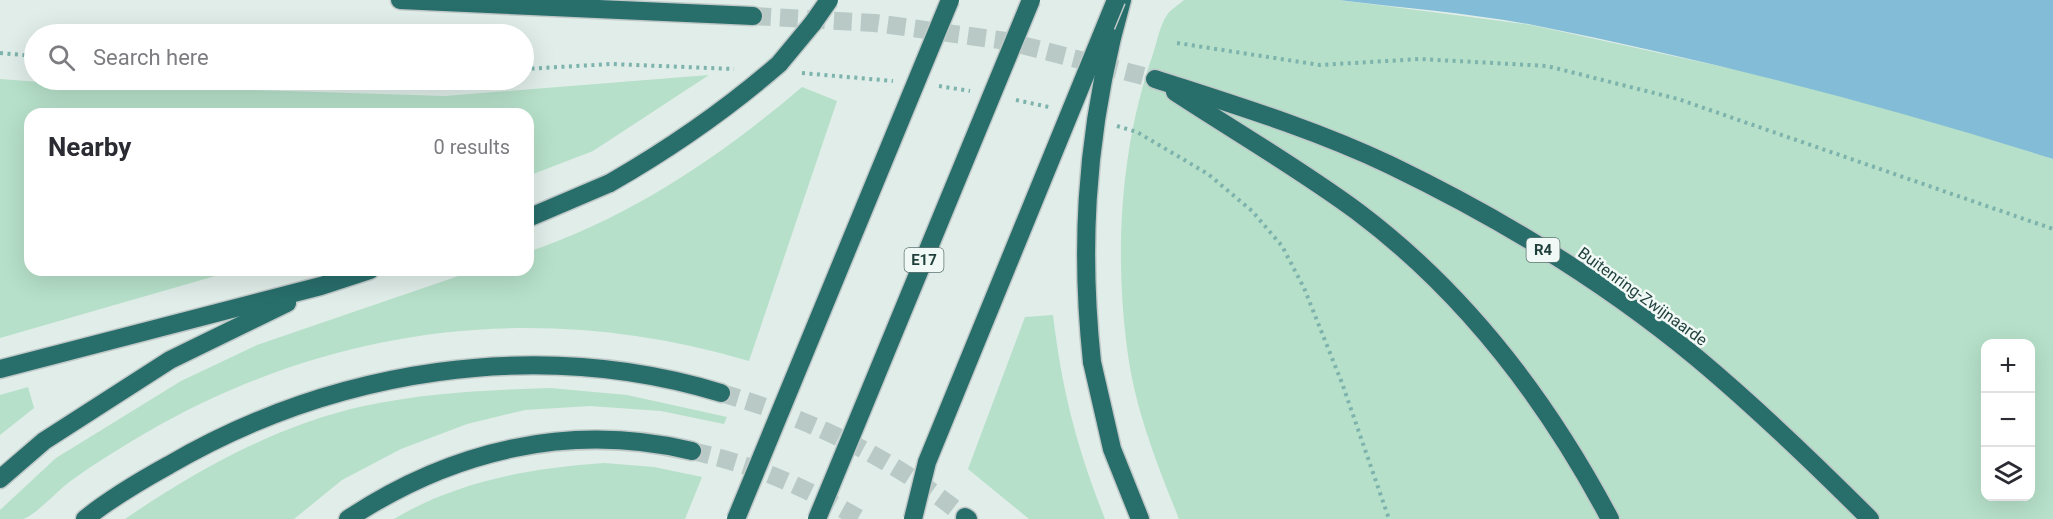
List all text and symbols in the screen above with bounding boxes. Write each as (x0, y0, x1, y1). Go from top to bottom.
search box (24, 24, 534, 90)
icon: search (45, 41, 78, 74)
text: Search here (93, 45, 209, 70)
text: Nearby (48, 132, 131, 162)
text: 0 results (434, 135, 510, 159)
road number: R4 (1526, 238, 1560, 262)
street label: Buitenring-Zwijnaarde (1574, 243, 1711, 350)
road number: E17 (904, 248, 944, 272)
map controls (1981, 339, 2035, 501)
button: + (1981, 339, 2035, 393)
button: − (1981, 393, 2035, 447)
button: layers (1981, 447, 2035, 501)

